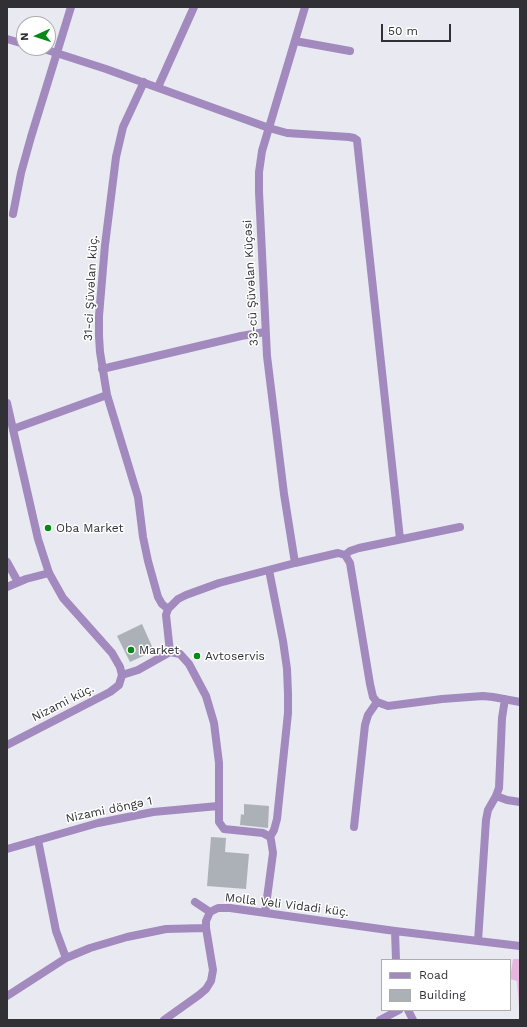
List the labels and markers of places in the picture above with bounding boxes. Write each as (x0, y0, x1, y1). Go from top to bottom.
place label: Oba Market (56, 521, 124, 535)
marker: Oba Market (43, 523, 53, 533)
place label: Market (139, 643, 179, 657)
marker: Market (126, 645, 136, 655)
place label: Avtoservis (205, 649, 265, 663)
marker: Avtoservis (192, 651, 202, 661)

